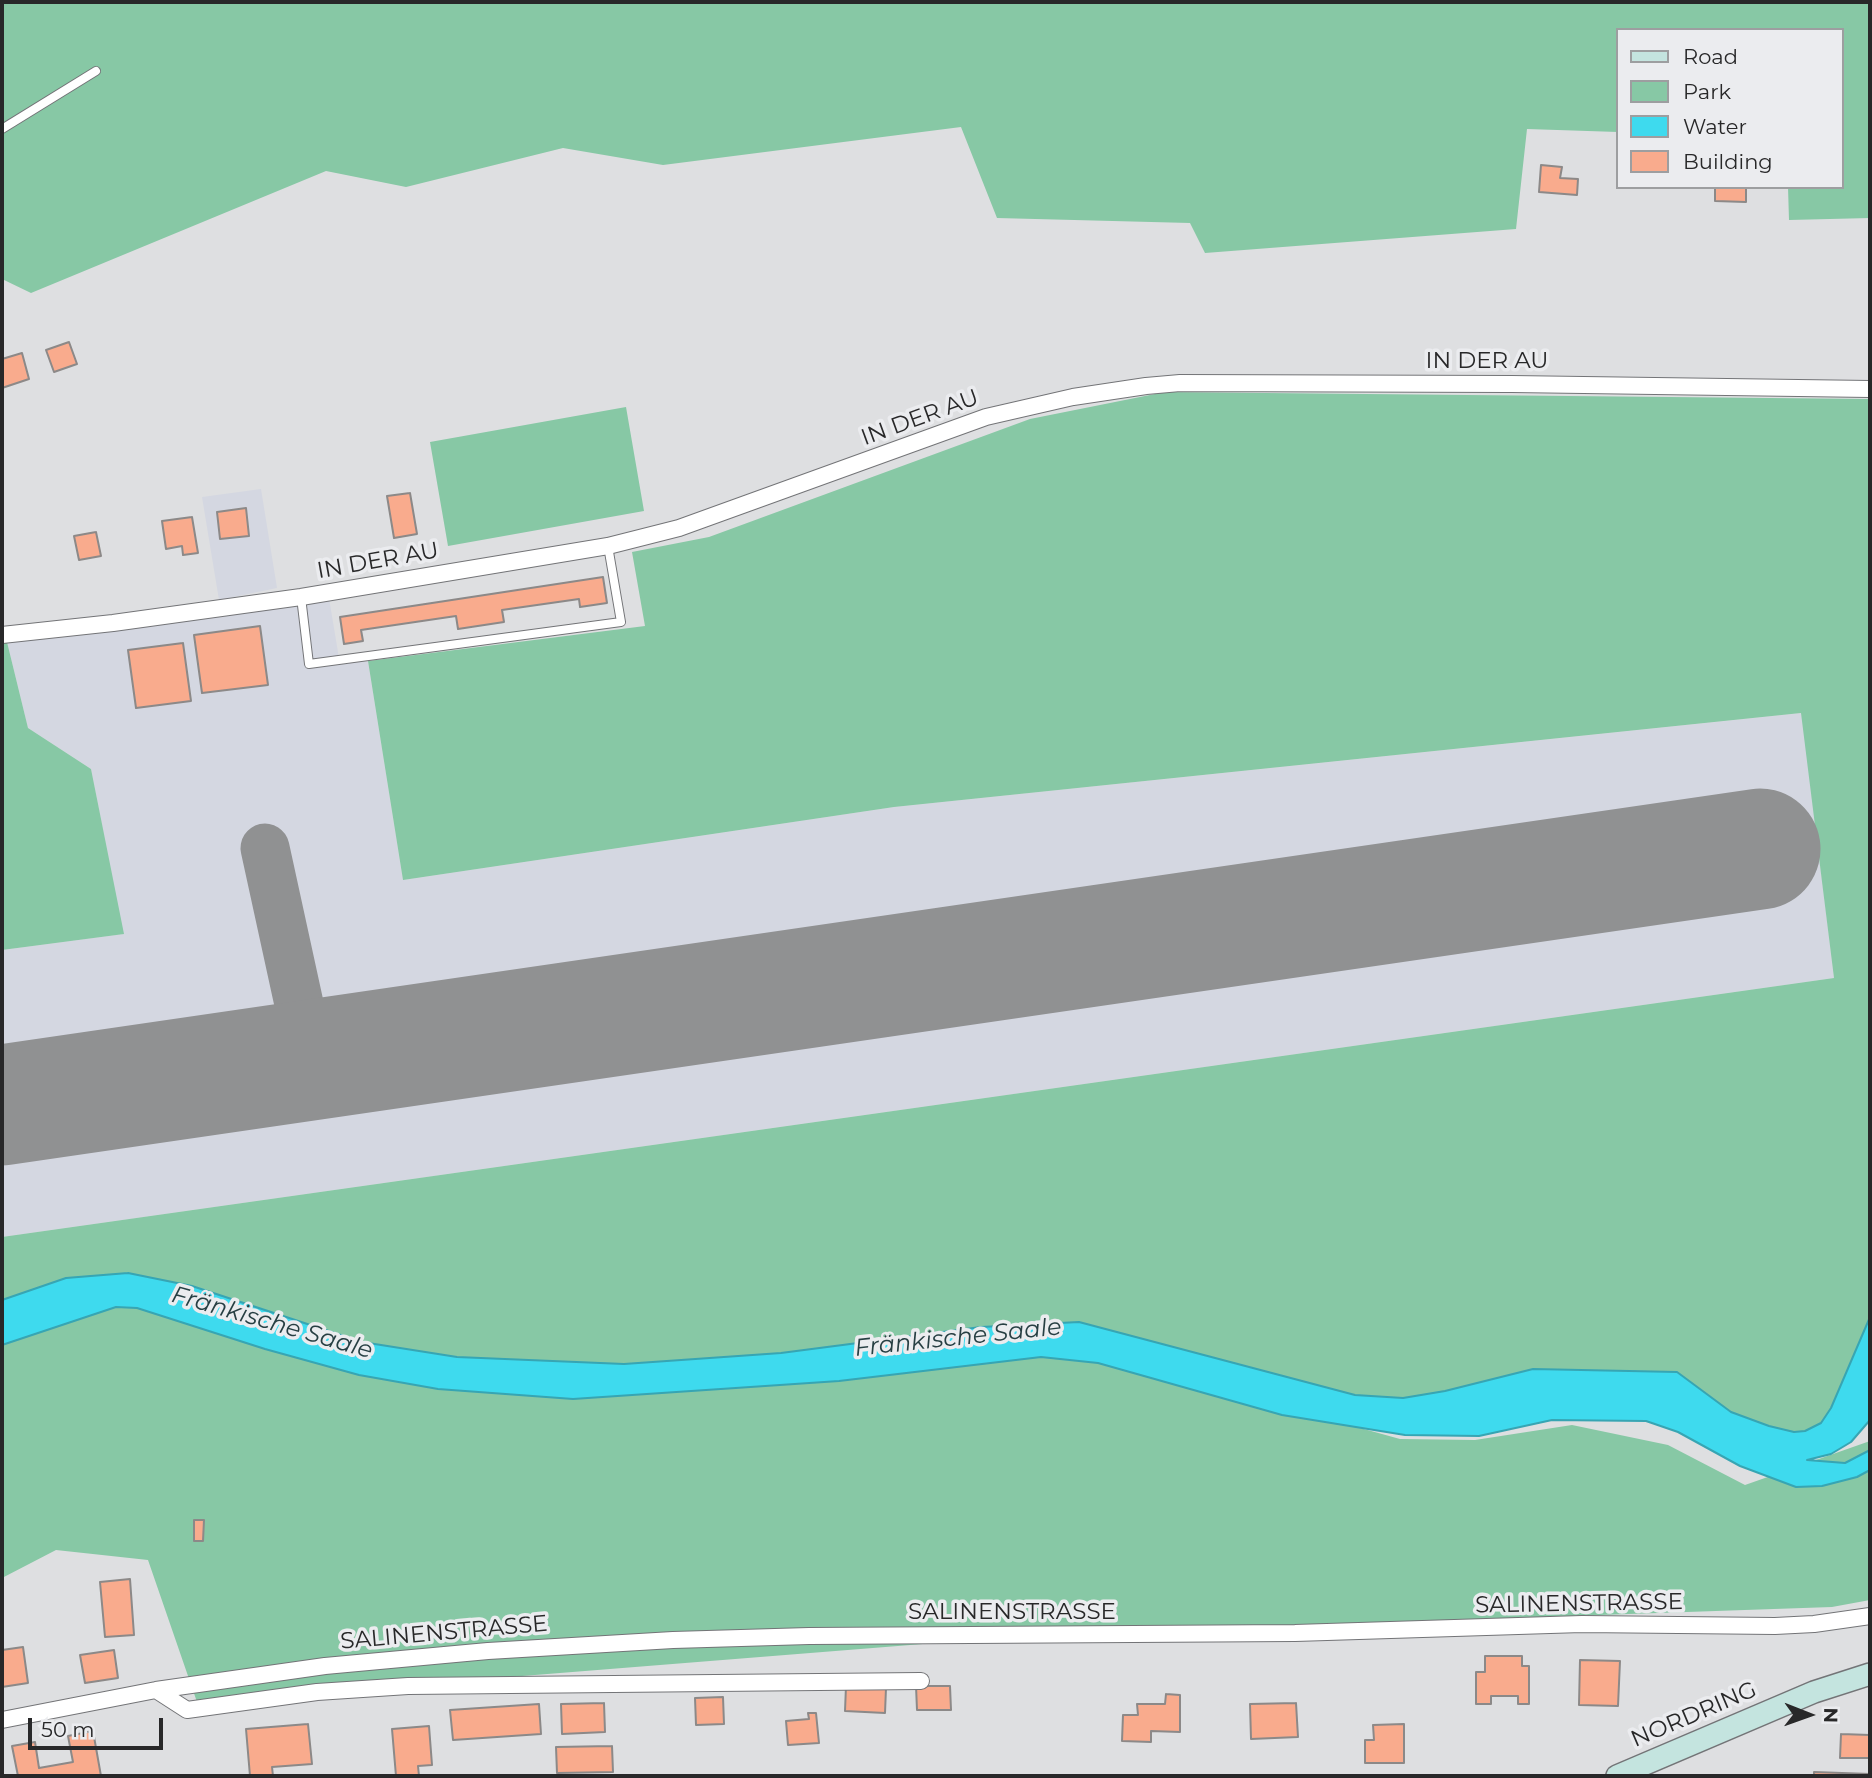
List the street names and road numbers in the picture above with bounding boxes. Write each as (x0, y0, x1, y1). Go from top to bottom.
street label: IN DER AU (1425, 347, 1549, 375)
street label: IN DER AU (857, 384, 983, 452)
street label: IN DER AU (315, 537, 441, 585)
street label: SALINENSTRASSE (1475, 1588, 1683, 1620)
street label: SALINENSTRASSE (908, 1598, 1116, 1626)
street label: SALINENSTRASSE (339, 1610, 549, 1656)
street label: NORDRING (1627, 1676, 1761, 1754)

